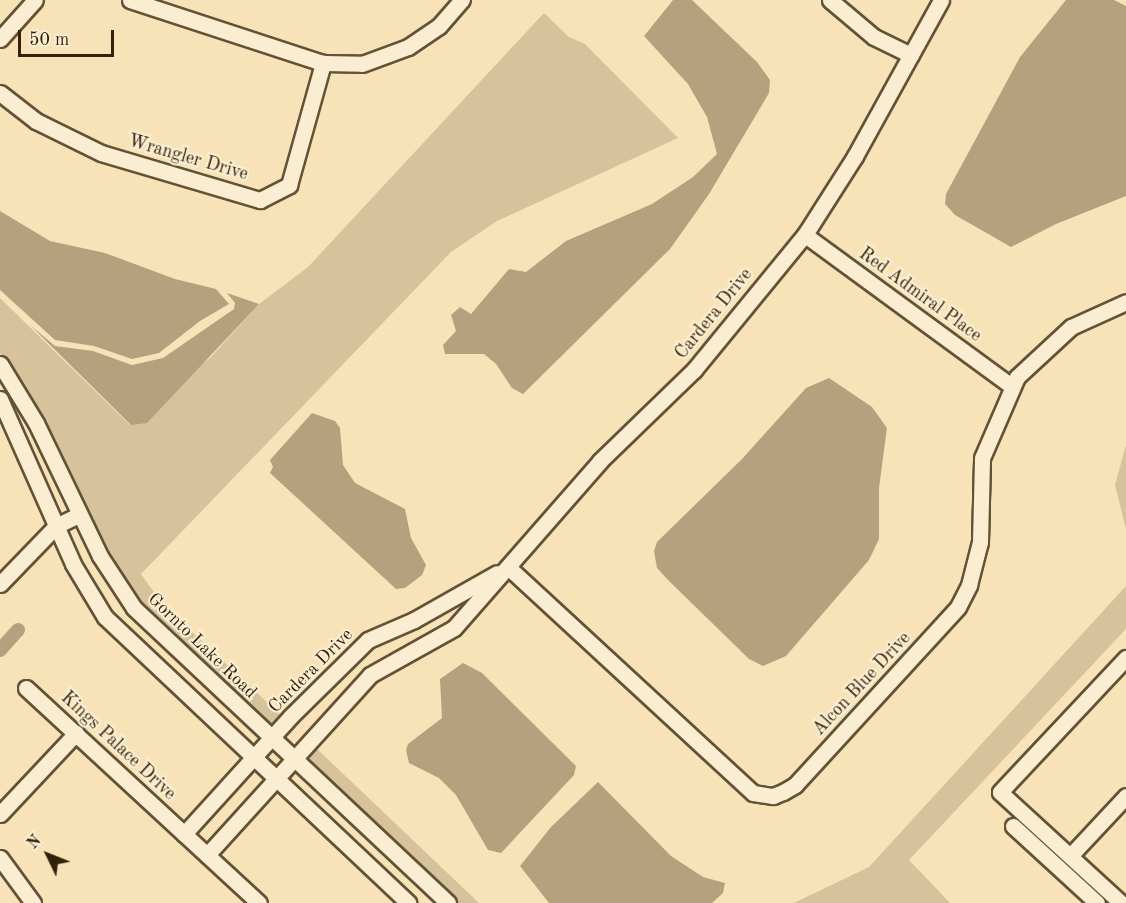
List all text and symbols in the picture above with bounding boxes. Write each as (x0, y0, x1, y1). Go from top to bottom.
scale bar (21, 18, 117, 56)
text: 50 m (29, 31, 69, 49)
street label: Wrangler Drive (126, 131, 250, 185)
street label: Red Admiral Place (855, 243, 985, 347)
street label: Cardera Drive (671, 264, 757, 364)
street label: Gornto Lake Road (143, 589, 261, 703)
street label: Cardera Drive (264, 624, 358, 718)
street label: Alcon Blue Drive (809, 628, 915, 740)
street label: Kings Palace Drive (56, 687, 180, 805)
north arrow (18, 825, 78, 885)
text: N (25, 833, 45, 853)

